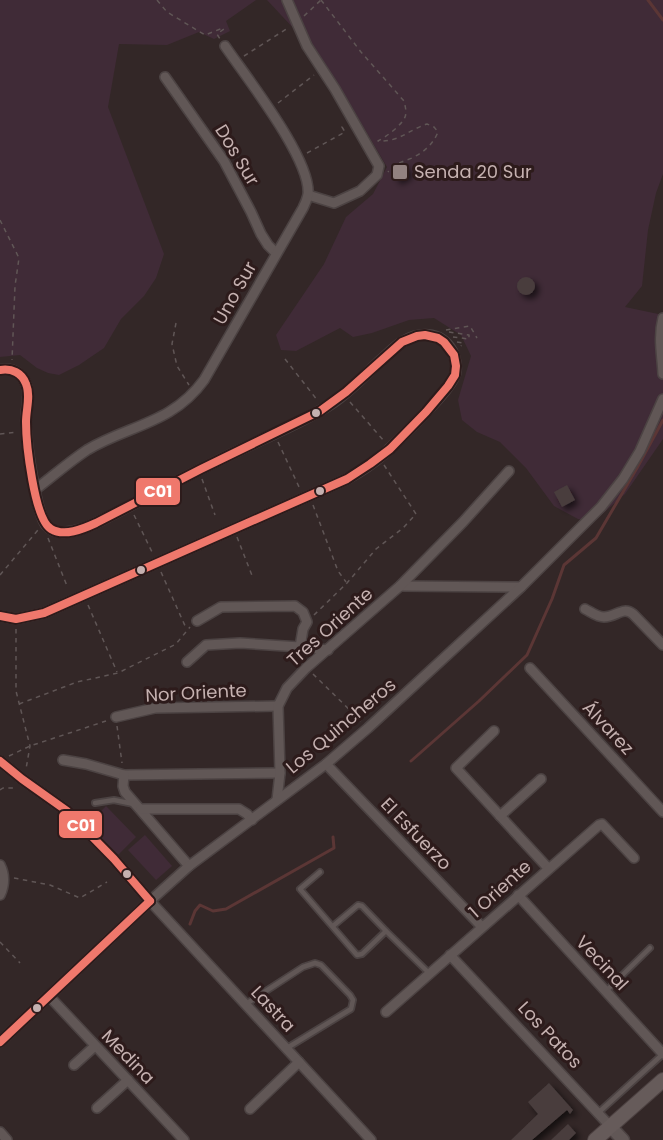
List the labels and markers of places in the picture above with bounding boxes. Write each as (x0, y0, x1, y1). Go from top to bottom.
place label: Senda 20 Sur (414, 159, 532, 184)
marker: Senda 20 Sur (391, 163, 409, 181)
unlabelled marker (310, 407, 322, 419)
unlabelled marker (314, 485, 326, 497)
unlabelled marker (135, 564, 147, 576)
unlabelled marker (121, 868, 133, 880)
unlabelled marker (31, 1002, 43, 1014)

